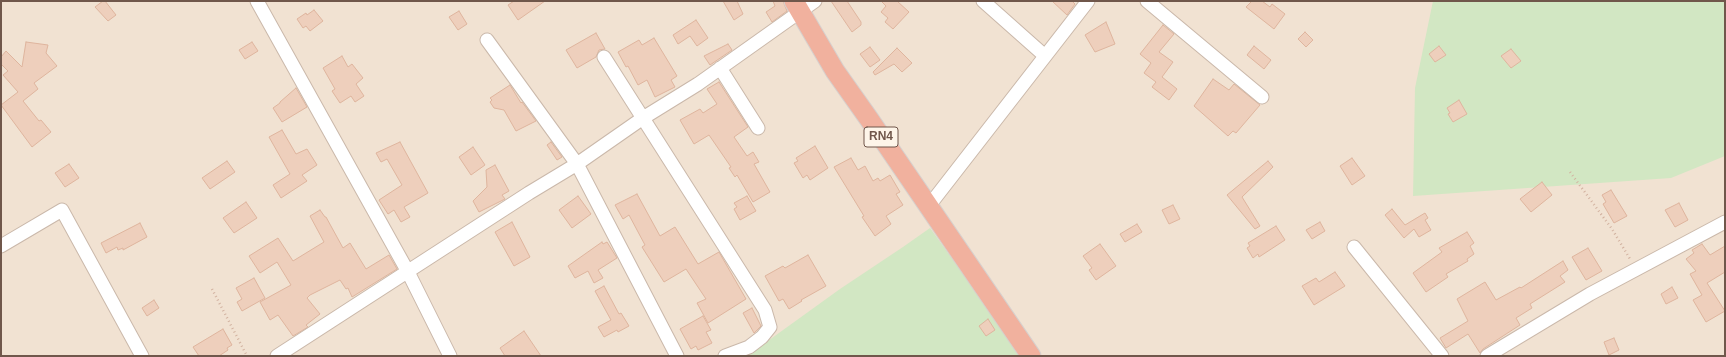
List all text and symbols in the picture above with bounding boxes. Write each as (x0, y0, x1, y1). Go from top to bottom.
road number: RN4 (864, 127, 898, 147)

